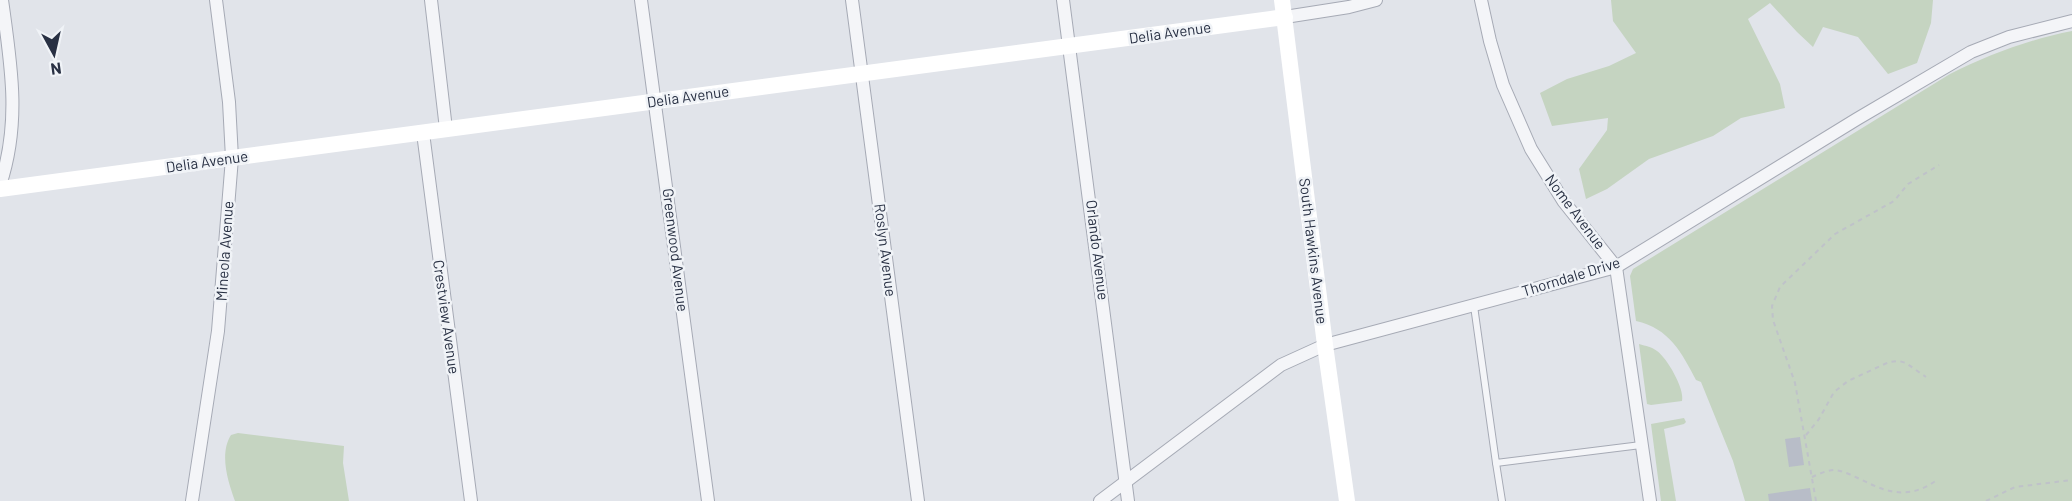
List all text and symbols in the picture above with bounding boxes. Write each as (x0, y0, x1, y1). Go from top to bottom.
street label: Delia Avenue (1128, 17, 1212, 47)
north arrow (24, 24, 84, 84)
text: N (50, 59, 63, 79)
street label: Delia Avenue (646, 81, 730, 111)
street label: Delia Avenue (165, 146, 249, 176)
street label: Nome Avenue (1542, 170, 1610, 252)
street label: South Hawkins Avenue (1296, 177, 1332, 325)
street label: Greenwood Avenue (659, 187, 692, 313)
street label: Orlando Avenue (1083, 199, 1113, 301)
street label: Mineola Avenue (212, 200, 236, 302)
street label: Roslyn Avenue (871, 202, 901, 297)
street label: Thorndale Drive (1519, 253, 1622, 300)
street label: Crestview Avenue (430, 259, 464, 375)

